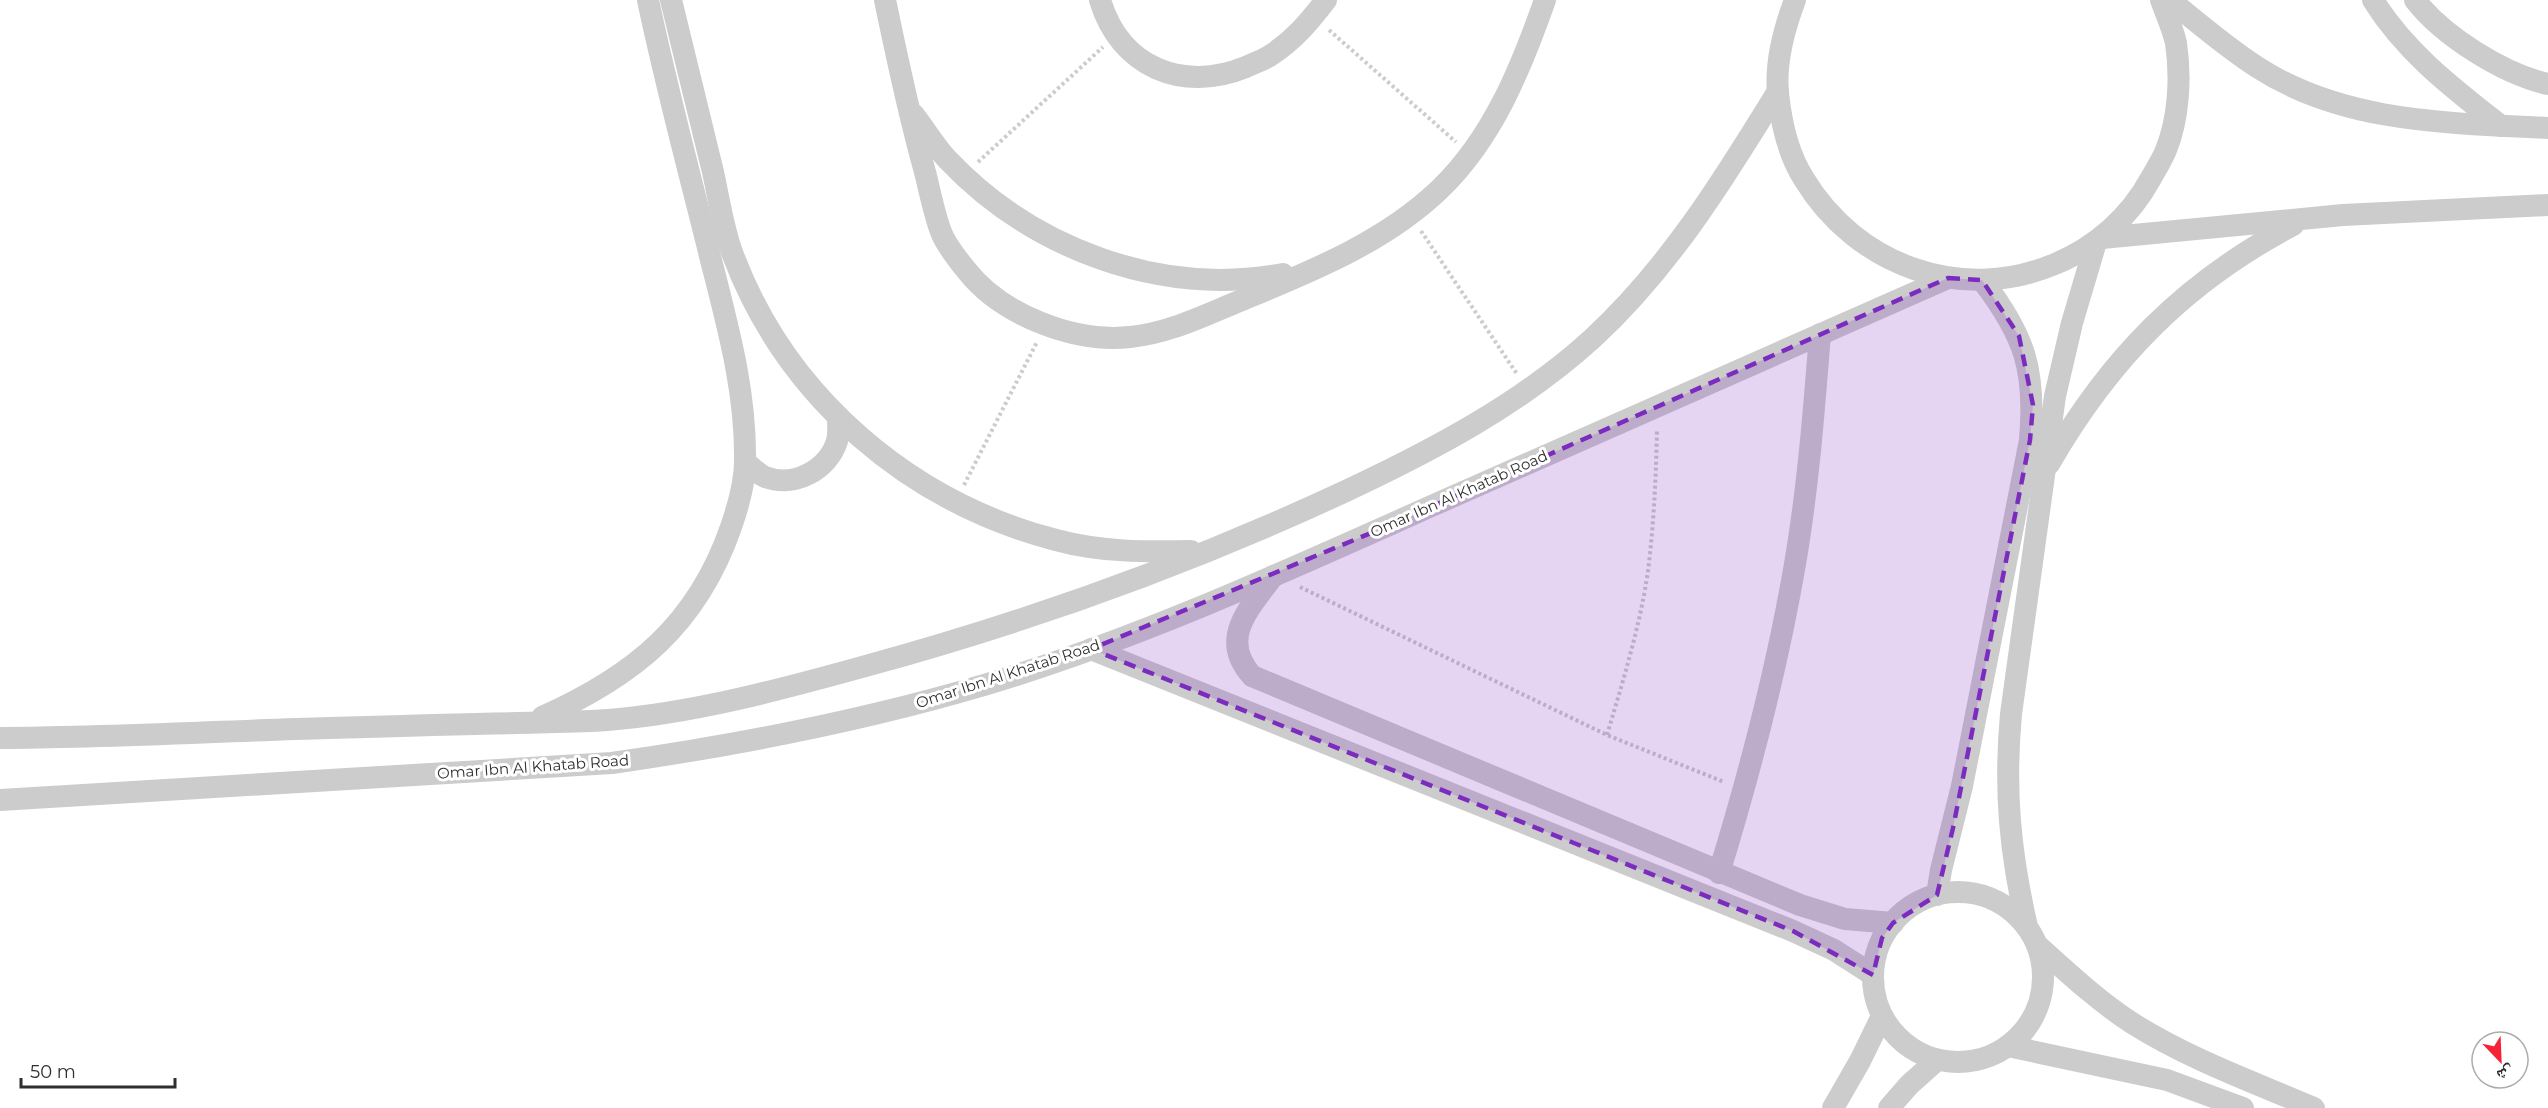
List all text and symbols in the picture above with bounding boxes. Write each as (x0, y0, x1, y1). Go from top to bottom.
street label: Omar Ibn Al Khatab Road (1367, 446, 1551, 541)
street label: Omar Ibn Al Khatab Road (913, 635, 1102, 712)
street label: Omar Ibn Al Khatab Road (436, 750, 630, 783)
north arrow (2470, 1030, 2530, 1090)
scale bar (21, 1051, 176, 1089)
text: 50 m (30, 1061, 76, 1083)
text: ش (2494, 1061, 2517, 1085)

